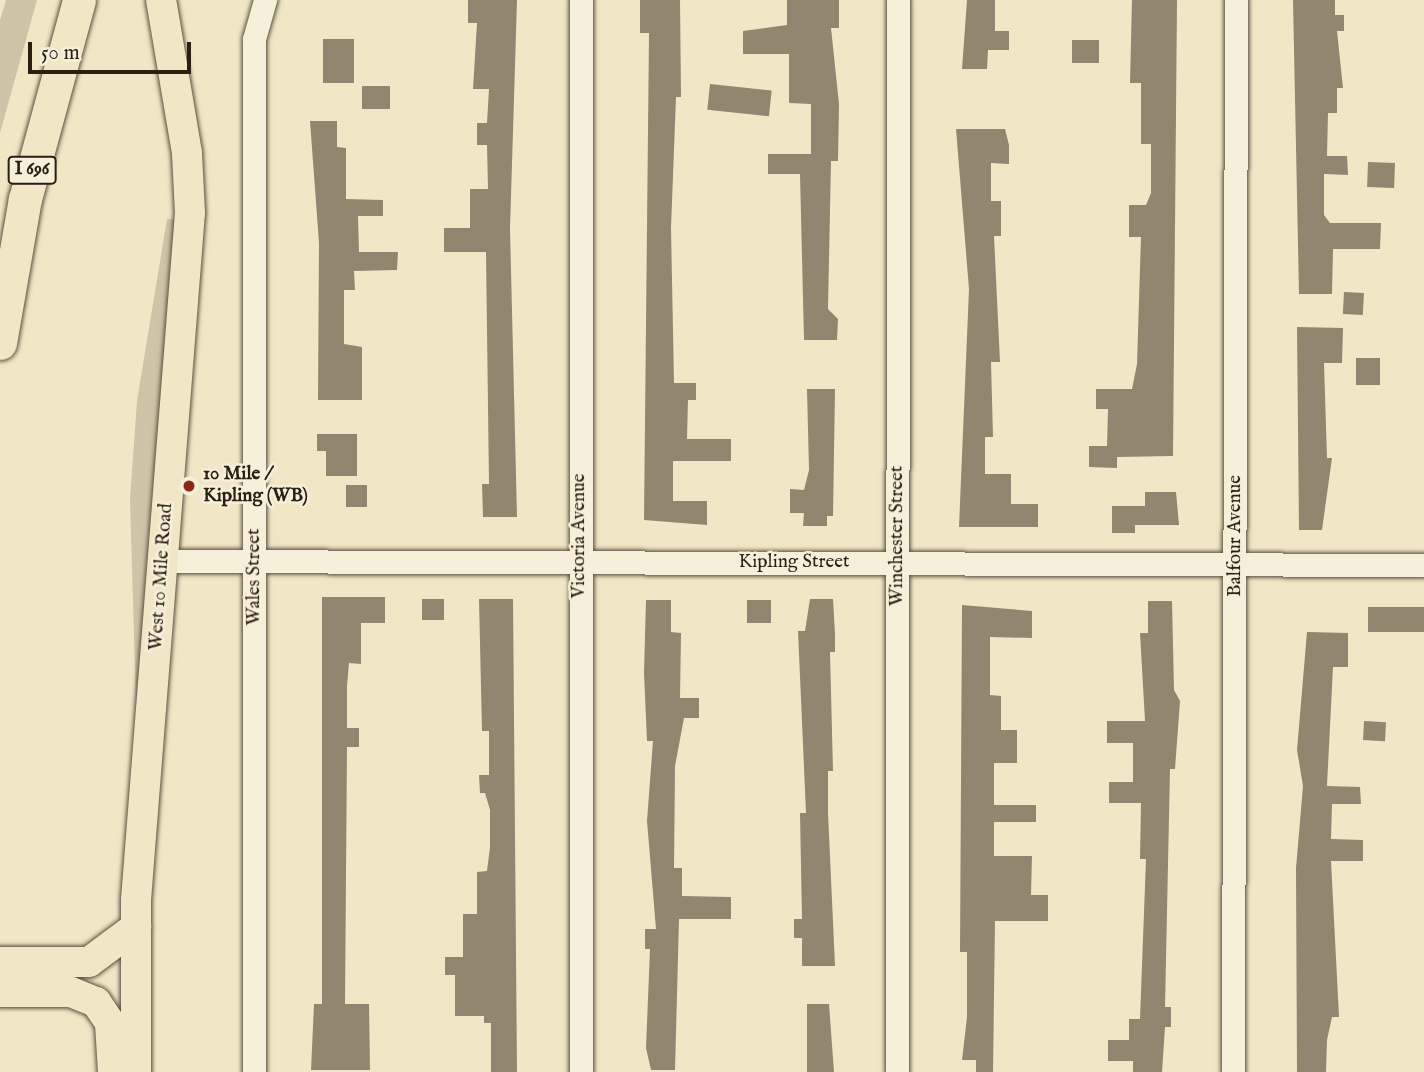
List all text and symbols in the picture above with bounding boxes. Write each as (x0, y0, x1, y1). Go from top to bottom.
scale bar (32, 28, 194, 72)
text: 50 m (41, 40, 80, 67)
road number: I 696 (7, 155, 56, 184)
place label: 10 Mile / Kipling (WB) (203, 464, 308, 508)
street label: Winchester Street (887, 466, 909, 606)
street label: Victoria Avenue (569, 474, 591, 598)
street label: Balfour Avenue (1225, 475, 1247, 597)
marker: 10 Mile / Kipling (WB) (181, 478, 197, 494)
street label: West 10 Mile Road (145, 503, 179, 651)
street label: Wales Street (244, 528, 266, 626)
street label: Kipling Street (738, 552, 850, 574)

